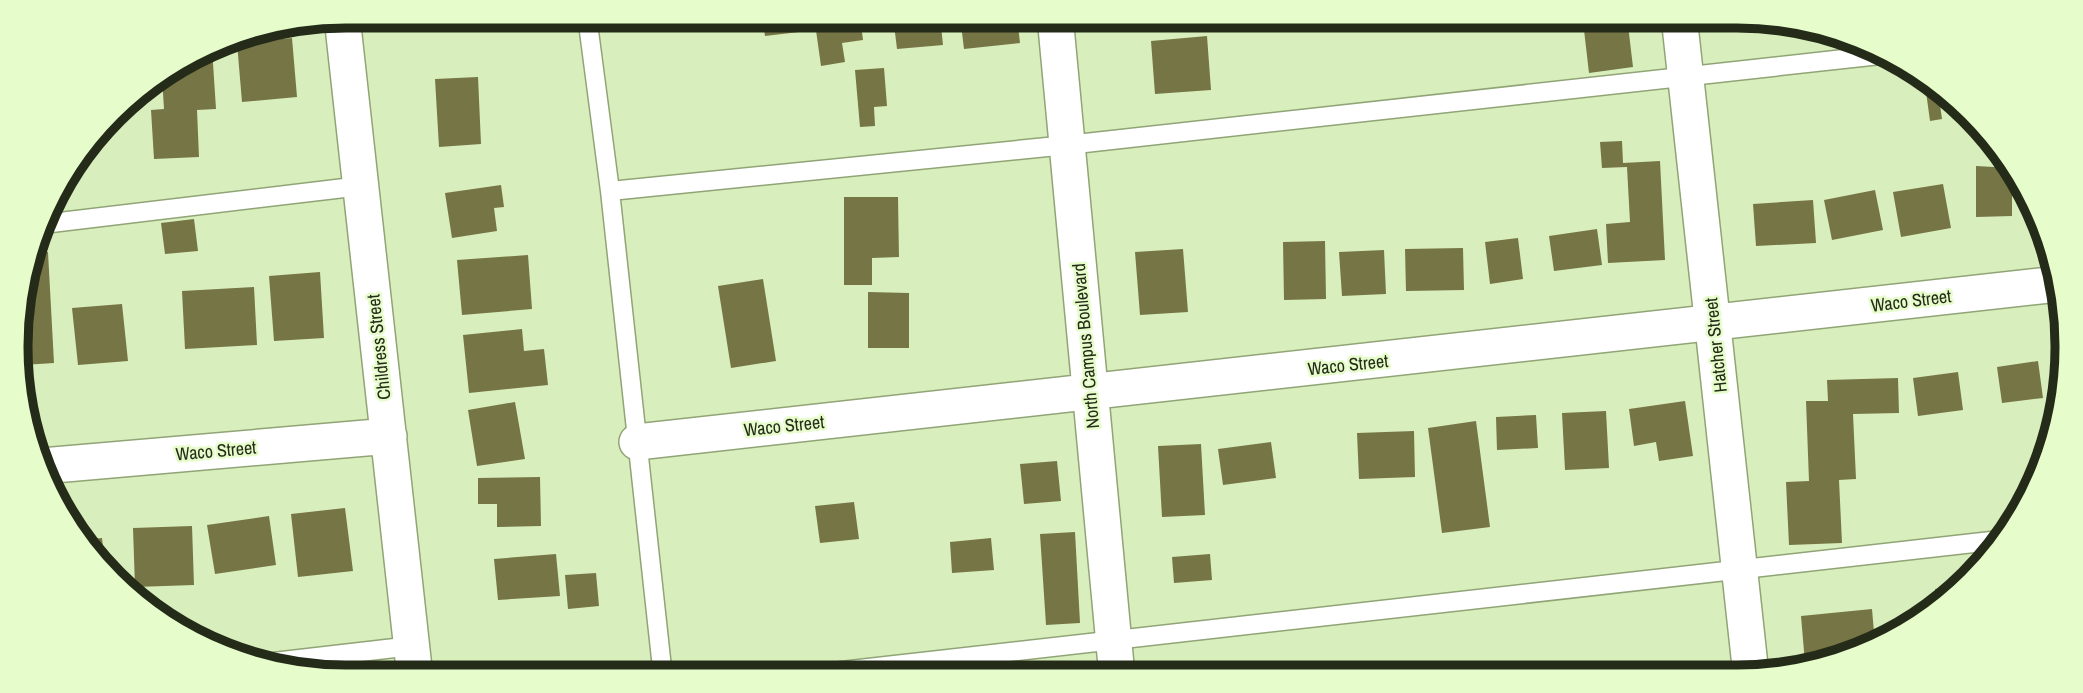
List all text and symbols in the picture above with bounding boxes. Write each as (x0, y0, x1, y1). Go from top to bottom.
street label: North Campus Boulevard (1066, 262, 1105, 430)
street label: Waco Street (1869, 283, 1953, 318)
street label: Childress Street (361, 293, 396, 401)
street label: Hatcher Street (1698, 296, 1733, 394)
street label: Waco Street (1307, 348, 1389, 381)
street label: Waco Street (743, 409, 825, 442)
street label: Waco Street (175, 435, 257, 466)

